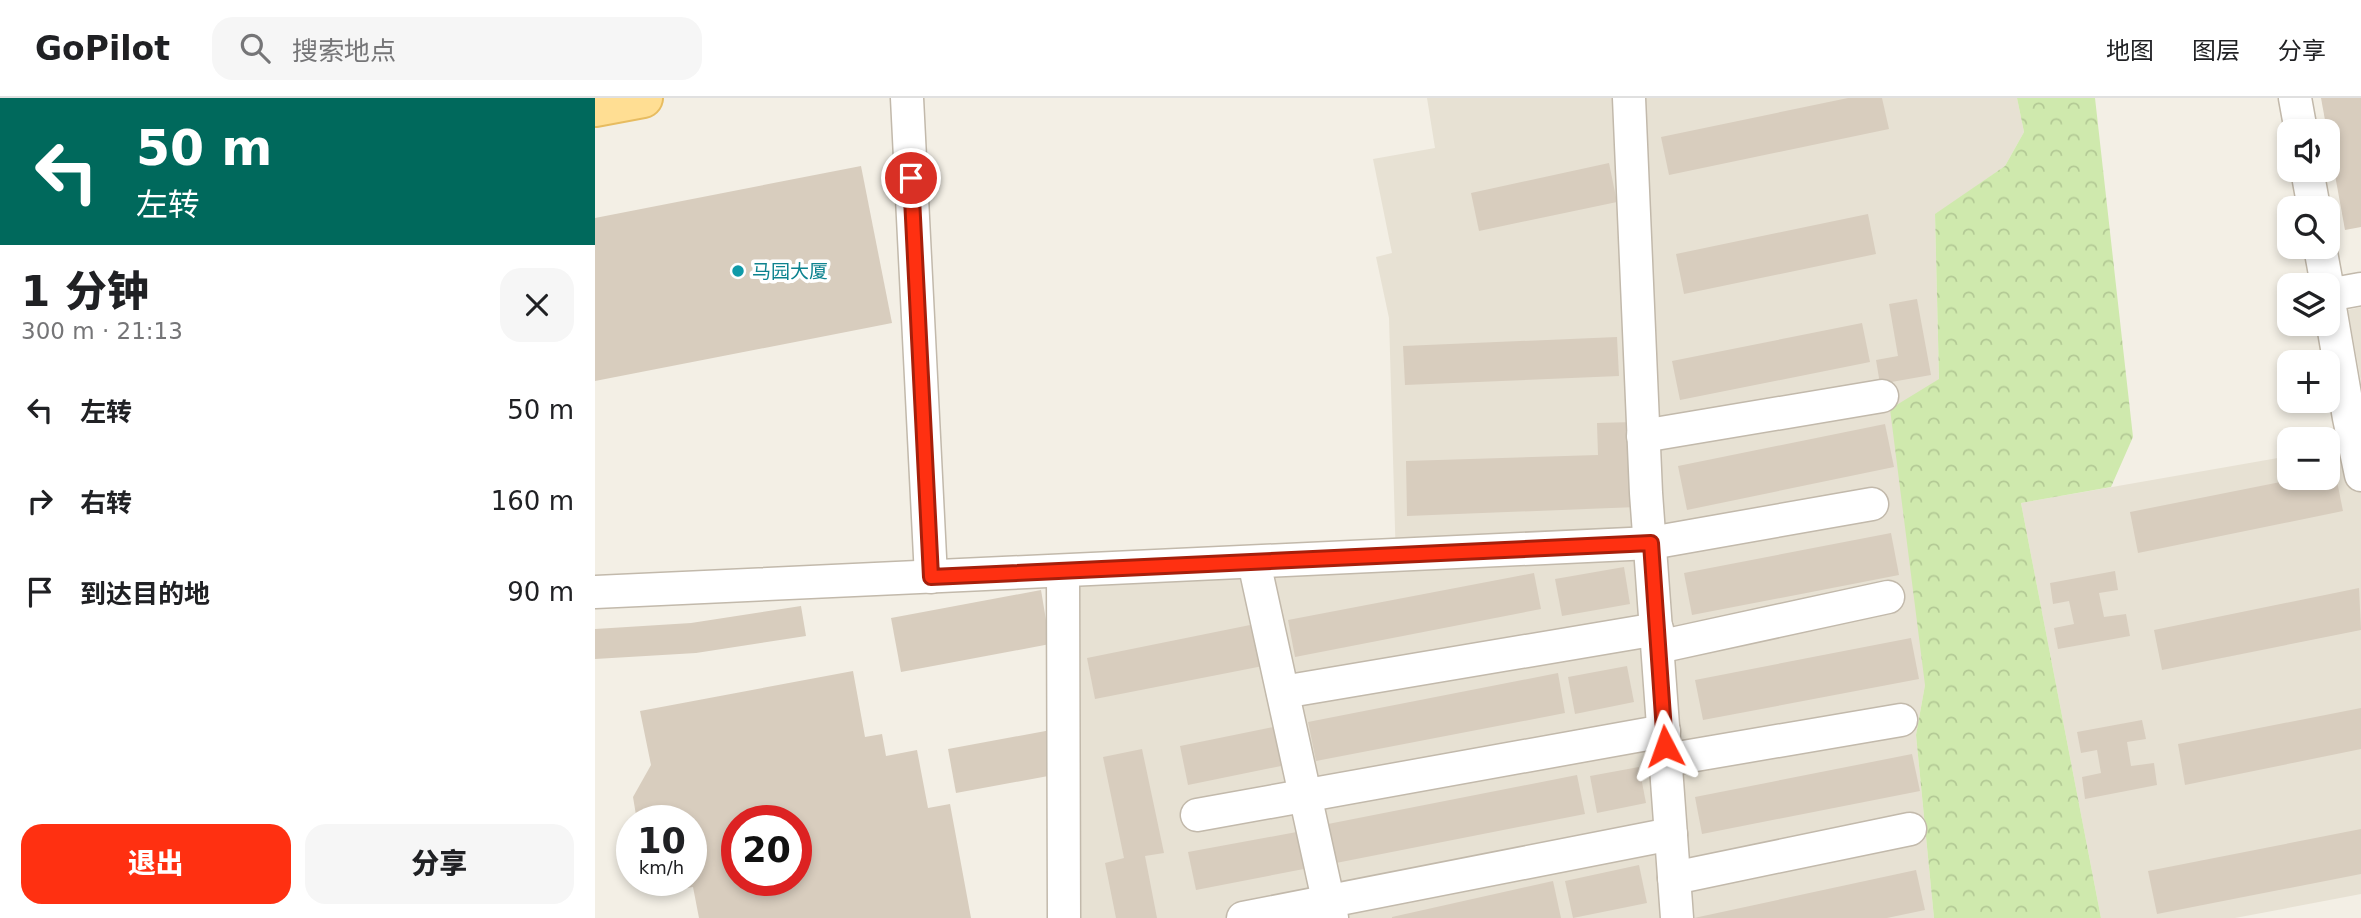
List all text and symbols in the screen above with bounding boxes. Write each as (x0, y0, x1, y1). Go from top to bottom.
search box (212, 17, 702, 80)
text: GoPilot (35, 29, 170, 68)
icon: search (236, 29, 274, 67)
text: 搜索地点 (292, 36, 396, 66)
text: 地图 (2106, 37, 2154, 65)
text: 图层 (2192, 37, 2240, 65)
text: 分享 (2278, 37, 2326, 65)
map controls (2277, 119, 2340, 490)
button: sound (2277, 119, 2340, 182)
text: 50 m (136, 120, 272, 177)
icon: left (21, 126, 112, 217)
pin (881, 148, 941, 208)
icon: arrive (892, 159, 930, 197)
text: 左转 (136, 186, 200, 224)
button: search (2277, 196, 2340, 259)
place label: 马园大厦 (752, 260, 828, 282)
marker: 马园大厦 (730, 263, 746, 279)
text: 1 分钟 (21, 267, 149, 316)
button: close (500, 268, 574, 342)
button: layers (2277, 273, 2340, 336)
text: 300 m · 21:13 (21, 318, 183, 344)
button: + (2277, 350, 2340, 413)
icon: left (21, 391, 59, 429)
text: 50 m (507, 395, 574, 425)
text: 左转 (80, 397, 132, 427)
button: − (2277, 427, 2340, 490)
icon: right (21, 482, 59, 520)
text: 160 m (491, 486, 574, 516)
text: 右转 (80, 488, 132, 518)
icon: arrive (21, 573, 59, 611)
text: 90 m (507, 577, 574, 607)
text: 到达目的地 (80, 579, 210, 609)
position arrow (1628, 709, 1702, 783)
speed limit sign: 20 (721, 805, 812, 896)
text: 10 (637, 821, 686, 861)
button: 退出 (21, 824, 291, 904)
button: 分享 (305, 824, 574, 904)
text: km/h (639, 857, 684, 878)

